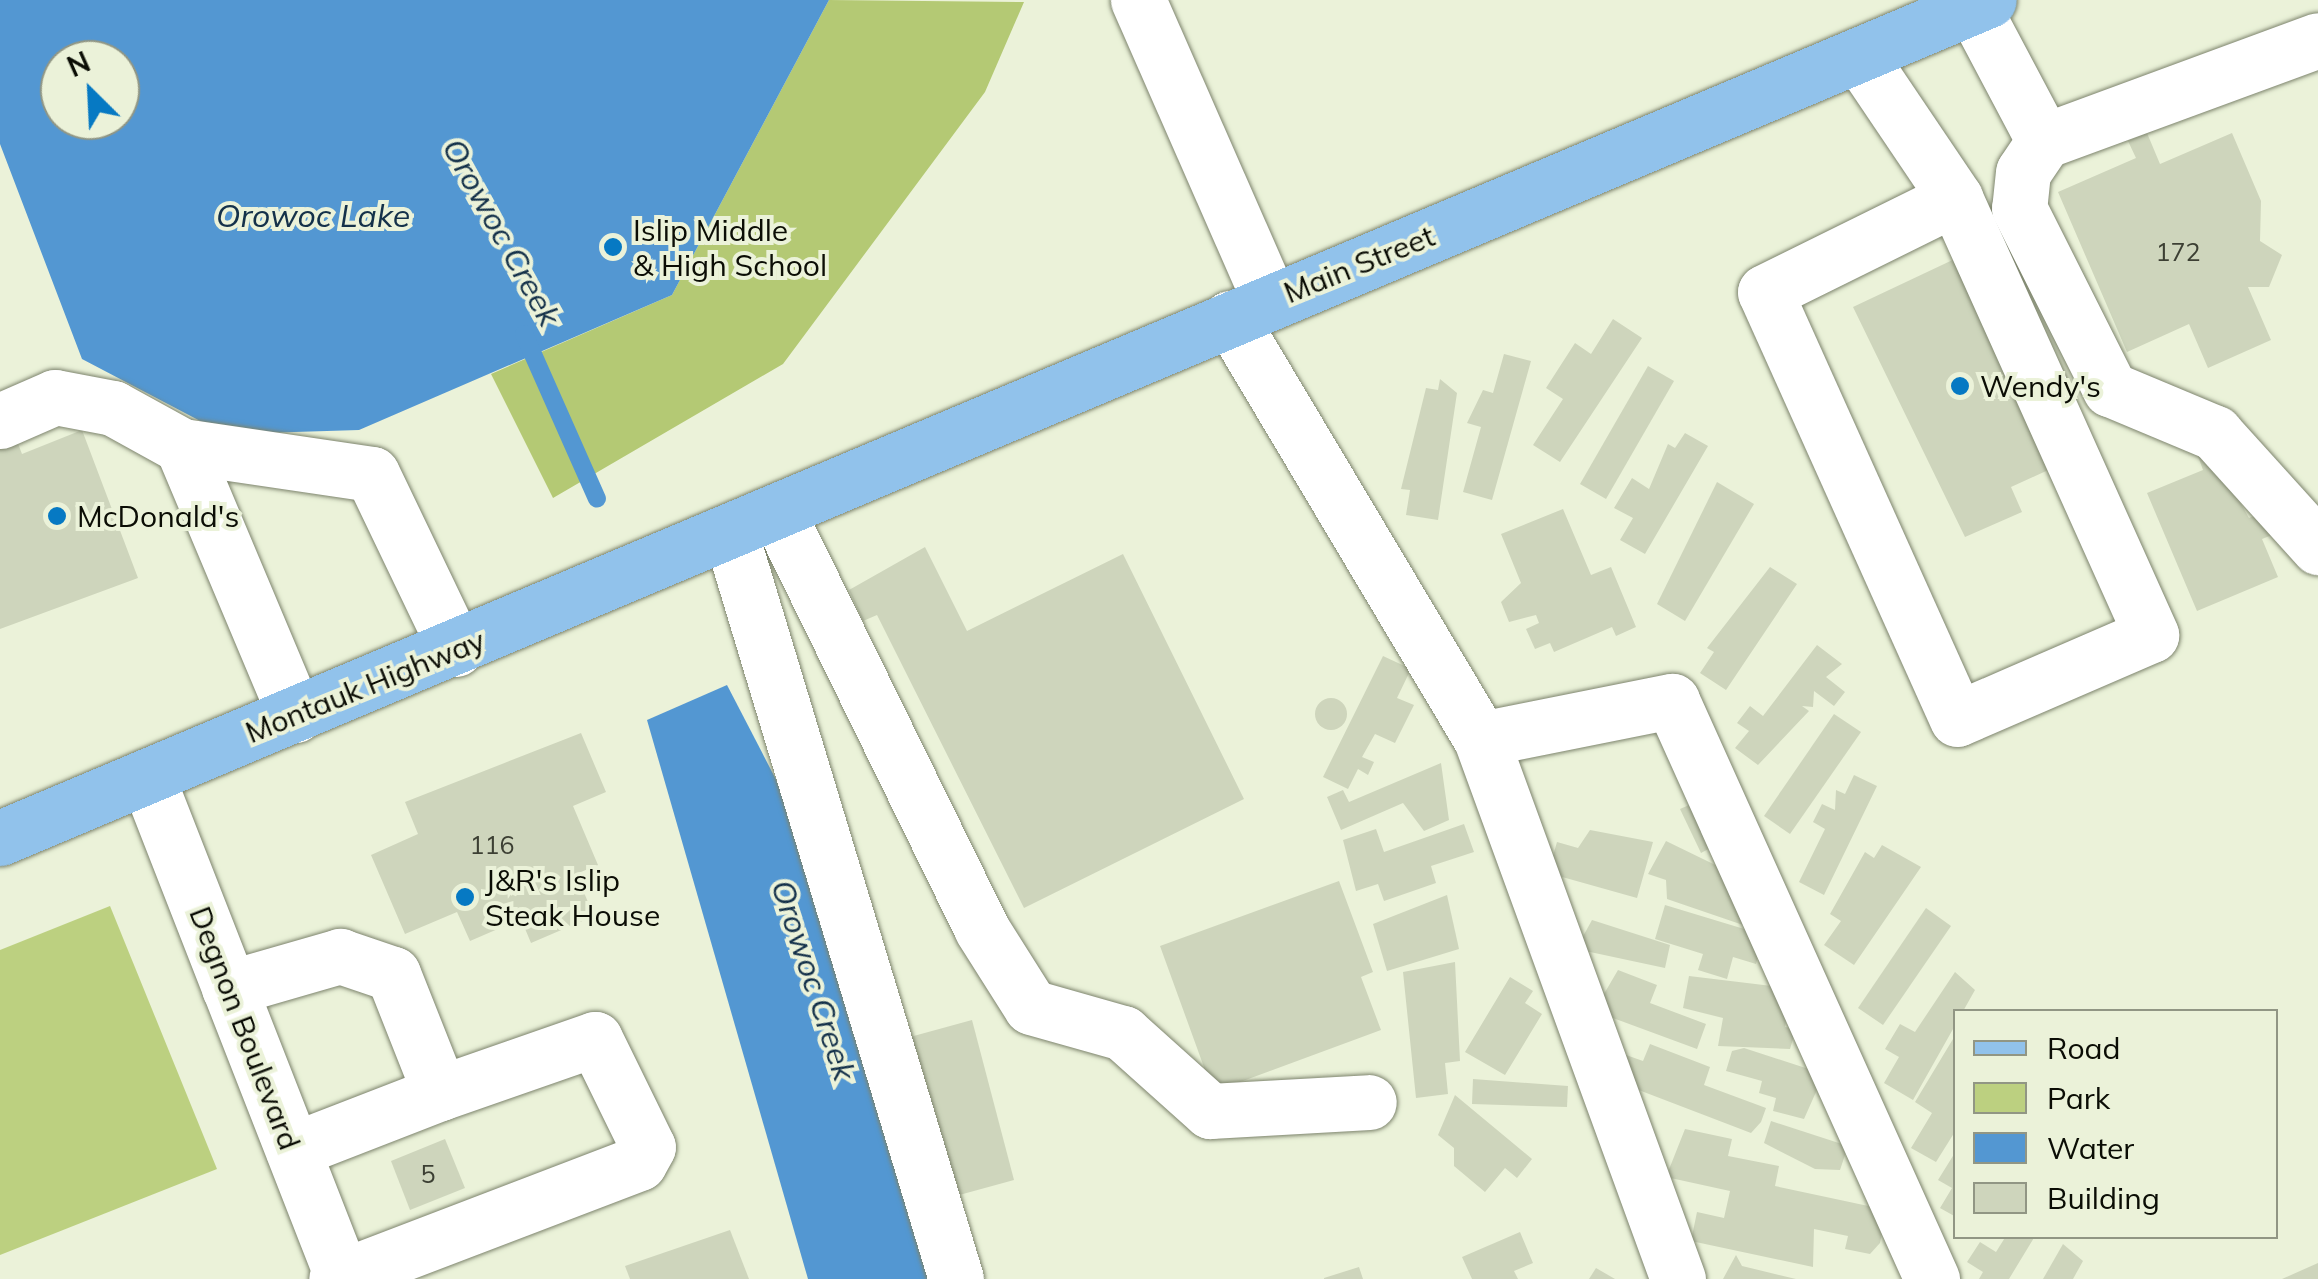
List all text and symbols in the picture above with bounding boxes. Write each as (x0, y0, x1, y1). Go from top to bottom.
north arrow (40, 40, 140, 140)
text: N (62, 44, 95, 84)
water label: Orowoc Creek (435, 131, 569, 333)
water label: Orowoc Lake (216, 196, 410, 234)
place label: Islip Middle & High School (633, 212, 827, 282)
street label: Main Street (1278, 217, 1440, 311)
marker: Islip Middle & High School (602, 236, 624, 258)
house number: 172 (2156, 237, 2200, 267)
place label: Wendy's (1980, 368, 2101, 404)
marker: Wendy's (1949, 375, 1971, 397)
place label: McDonald's (77, 498, 239, 534)
marker: McDonald's (46, 505, 68, 527)
street label: Montauk Highway (240, 622, 490, 750)
house number: 116 (470, 830, 514, 860)
place label: J&R's Islip Steak House (485, 862, 660, 932)
water label: Orowoc Creek (763, 875, 865, 1085)
marker: J&R's Islip Steak House (454, 886, 476, 908)
street label: Degnon Boulevard (182, 901, 308, 1155)
legend (1953, 1009, 2278, 1239)
text: Road (2047, 1029, 2121, 1067)
text: Park (2047, 1079, 2110, 1117)
text: Water (2047, 1129, 2134, 1167)
house number: 5 (421, 1159, 435, 1189)
text: Building (2047, 1179, 2160, 1217)

